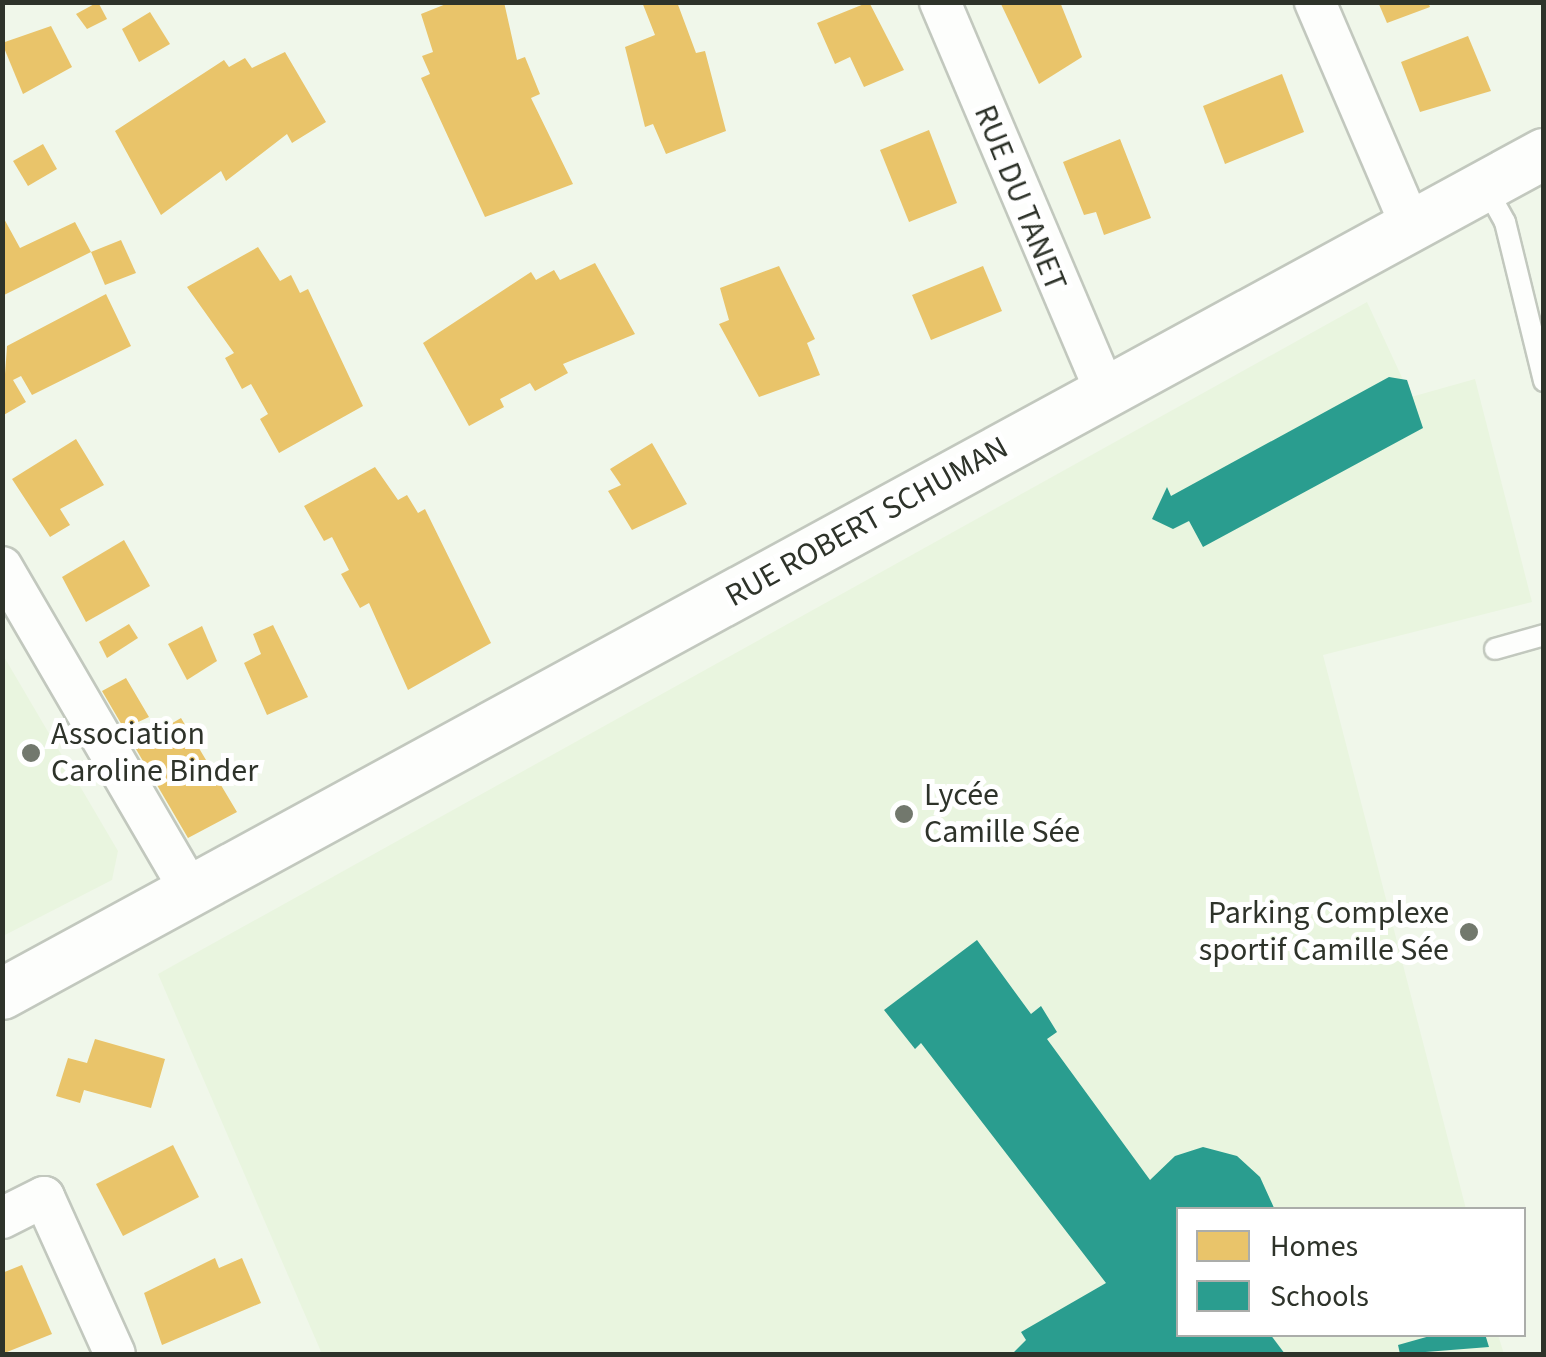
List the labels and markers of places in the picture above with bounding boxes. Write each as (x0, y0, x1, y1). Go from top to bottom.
place label: Association Caroline Binder (51, 716, 258, 791)
marker: Association Caroline Binder (20, 742, 42, 764)
place label: Lycée Camille Sée (924, 777, 1080, 852)
marker: Lycée Camille Sée (893, 803, 915, 825)
place label: Parking Complexe sportif Camille Sée (1199, 895, 1449, 970)
marker: Parking Complexe sportif Camille Sée (1458, 921, 1480, 943)

